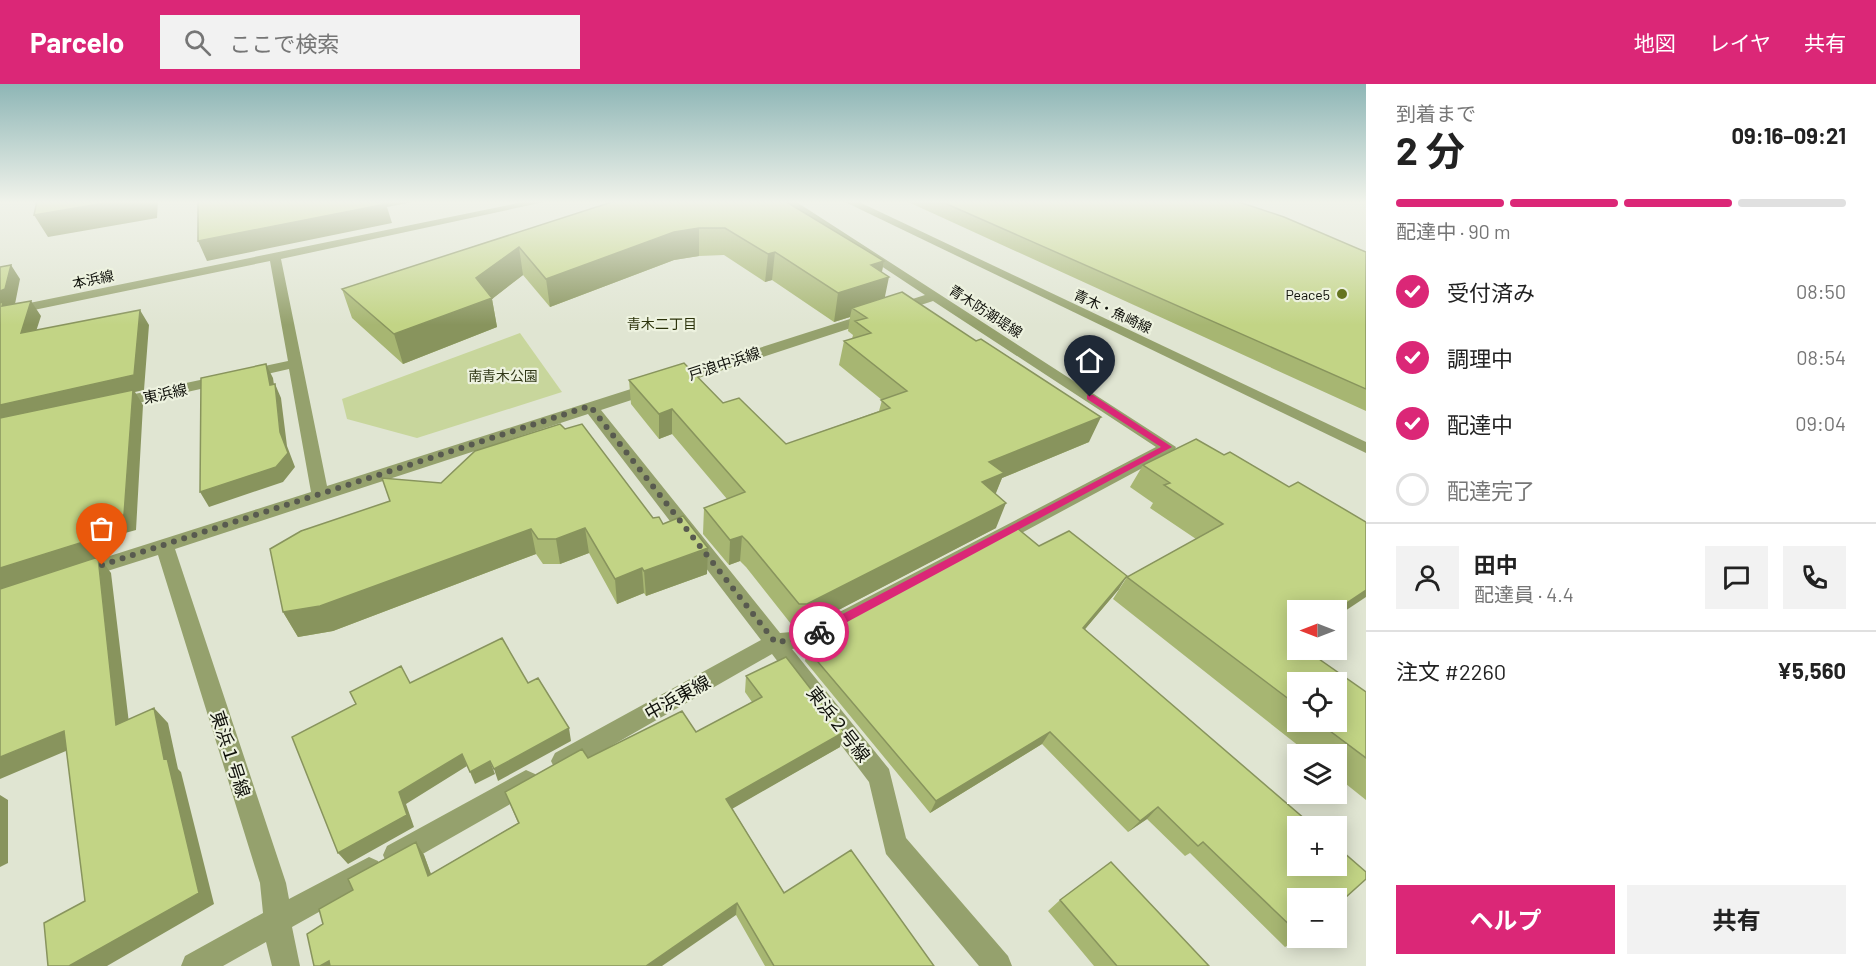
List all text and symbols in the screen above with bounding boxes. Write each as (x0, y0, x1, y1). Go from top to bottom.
search box (160, 15, 580, 69)
text: Parcelo (30, 25, 124, 59)
icon: search (181, 26, 214, 59)
text: ここで検索 (229, 30, 339, 56)
text: 地図 (1634, 30, 1676, 55)
text: レイヤ (1709, 30, 1771, 55)
text: 共有 (1804, 30, 1846, 55)
text: 到着まで (1396, 101, 1476, 125)
text: 09:16–09:21 (1731, 122, 1846, 148)
text: 2 分 (1396, 126, 1465, 173)
text: 配達中 · 90 m (1396, 219, 1510, 243)
street label: 本浜線 (71, 266, 115, 292)
icon: check (1396, 275, 1429, 308)
text: 受付済み (1447, 279, 1535, 305)
text: 08:50 (1796, 279, 1846, 303)
street label: 青木防潮堤線 (946, 281, 1026, 341)
street label: 青木・魚崎線 (1071, 286, 1155, 336)
place label: Peace5 (1286, 286, 1330, 303)
marker: Peace5 (1335, 287, 1349, 301)
district label: 青木二丁目 (627, 315, 697, 332)
pin (1064, 335, 1115, 397)
icon: check (1396, 341, 1429, 374)
street label: 戸浪中浜線 (686, 343, 762, 383)
icon: home (1073, 344, 1106, 377)
text: 調理中 (1447, 345, 1513, 371)
text: 08:54 (1796, 345, 1846, 369)
park label: 南青木公園 (468, 367, 538, 384)
street label: 東浜線 (141, 380, 189, 406)
icon: check (1396, 407, 1429, 440)
text: 配達中 (1447, 411, 1513, 437)
text: 09:04 (1795, 411, 1846, 435)
text: 配達完了 (1447, 477, 1535, 503)
pin (76, 503, 127, 565)
icon: bag (85, 512, 118, 545)
button: person (1396, 546, 1459, 609)
button: chat (1705, 546, 1768, 609)
button: phone (1783, 546, 1846, 609)
text: 田中 (1474, 551, 1518, 577)
text: 配達員 · 4.4 (1474, 582, 1574, 606)
north arrow (1287, 600, 1347, 660)
map controls (1287, 600, 1347, 948)
courier (789, 602, 849, 662)
icon: bike (803, 616, 836, 649)
text: ¥5,560 (1777, 657, 1846, 683)
text: 注文 #2260 (1396, 658, 1506, 684)
street label: 中浜東線 (640, 670, 714, 724)
button: locate (1287, 672, 1347, 732)
street label: 東浜２号線 (803, 682, 875, 766)
street label: 東浜１号線 (207, 708, 255, 800)
button: layers (1287, 744, 1347, 804)
button: + (1287, 816, 1347, 876)
button: ヘルプ (1396, 885, 1615, 954)
button: 共有 (1627, 885, 1846, 954)
button: − (1287, 888, 1347, 948)

